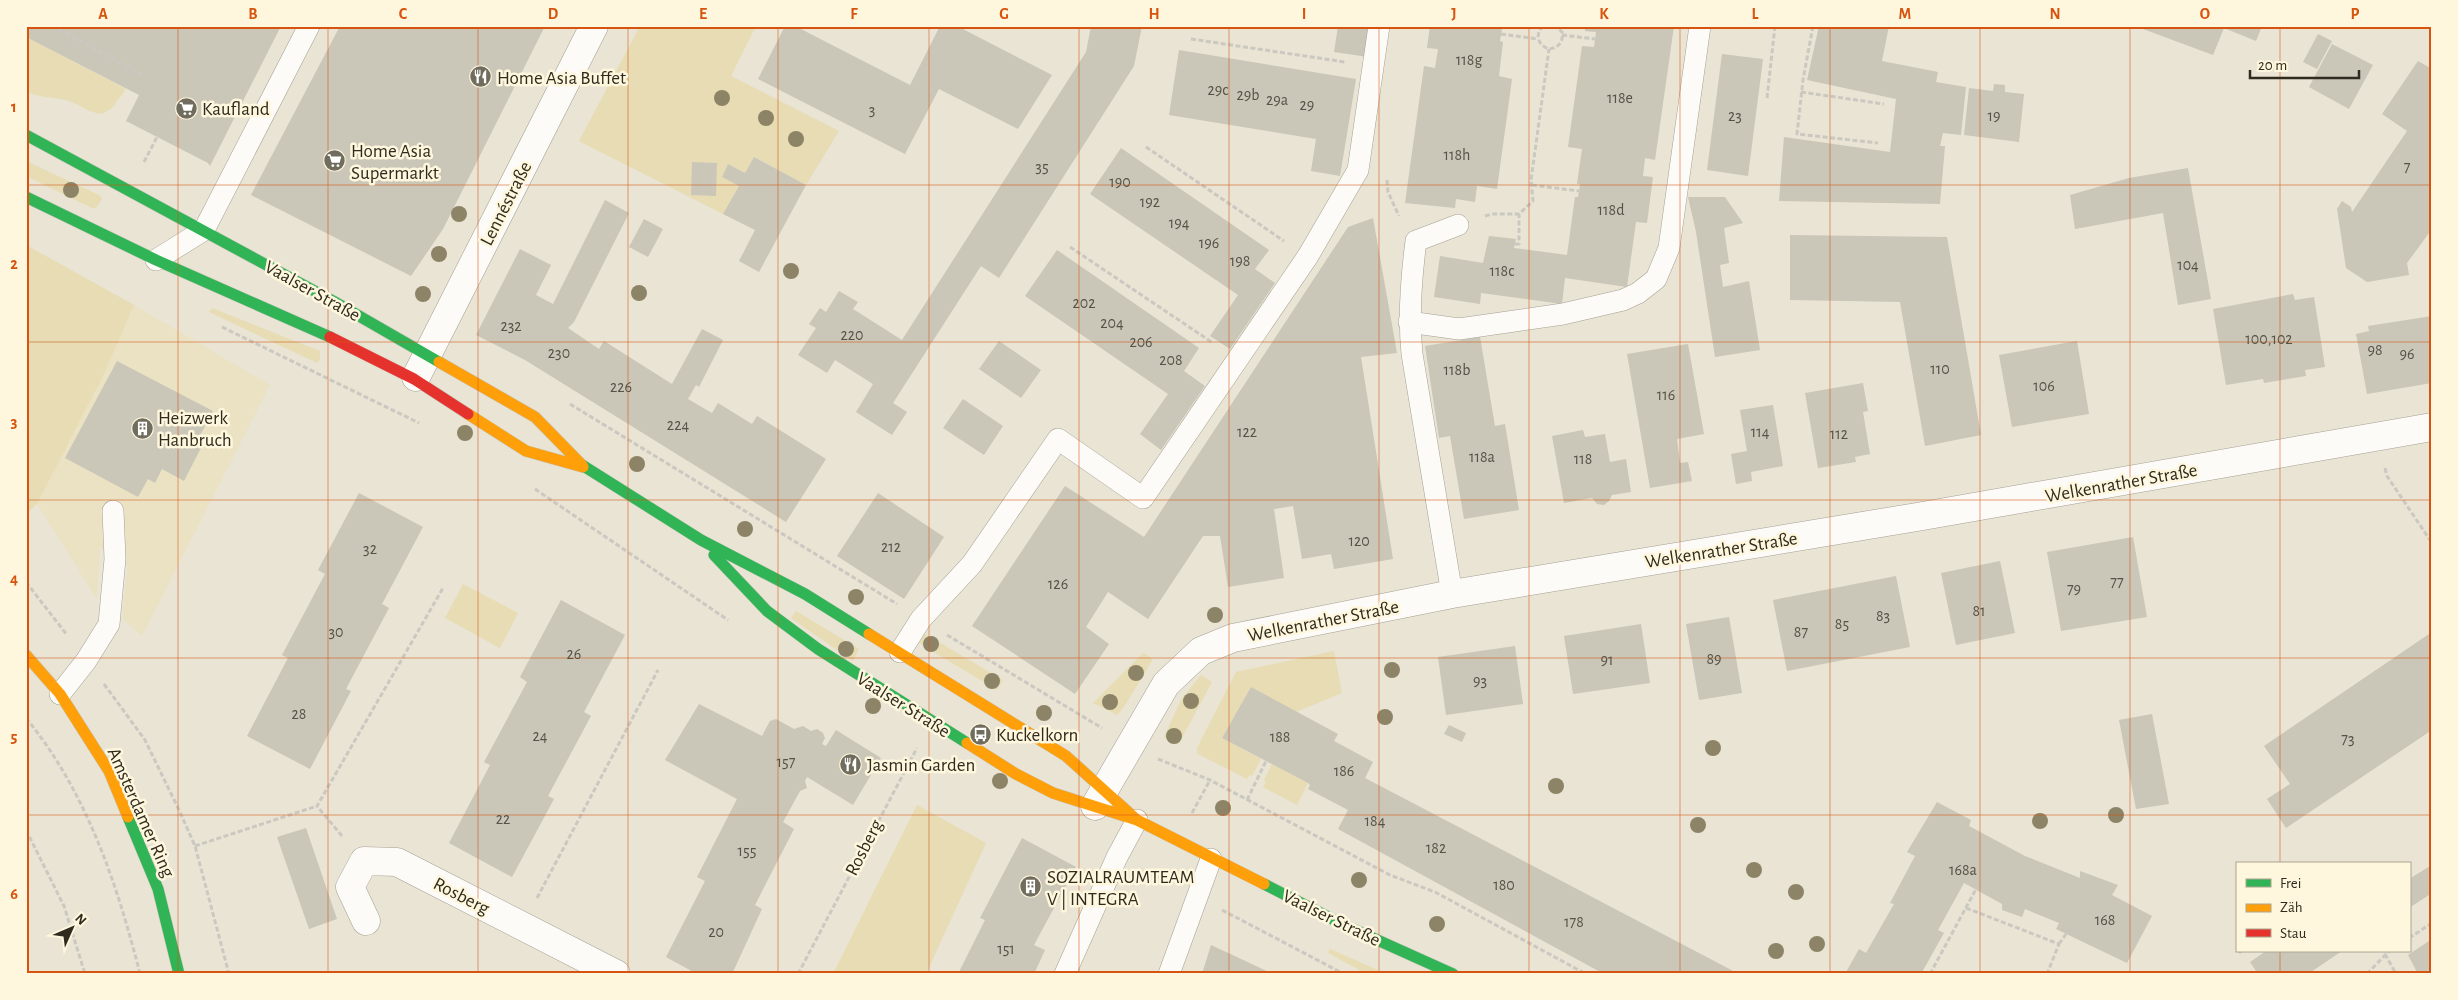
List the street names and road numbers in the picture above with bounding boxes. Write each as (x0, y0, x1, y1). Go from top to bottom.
street label: Lennéstraße (477, 159, 536, 249)
street label: Vaalser Straße (261, 257, 363, 325)
street label: Welkenrather Straße (2044, 461, 2199, 506)
street label: Welkenrather Straße (1644, 529, 1799, 572)
street label: Welkenrather Straße (1246, 597, 1401, 645)
street label: Vaalser Straße (853, 669, 953, 741)
street label: Amsterdamer Ring (104, 745, 178, 881)
street label: Rosberg (842, 816, 887, 879)
street label: Rosberg (430, 874, 493, 919)
street label: Vaalser Straße (1280, 887, 1383, 950)

